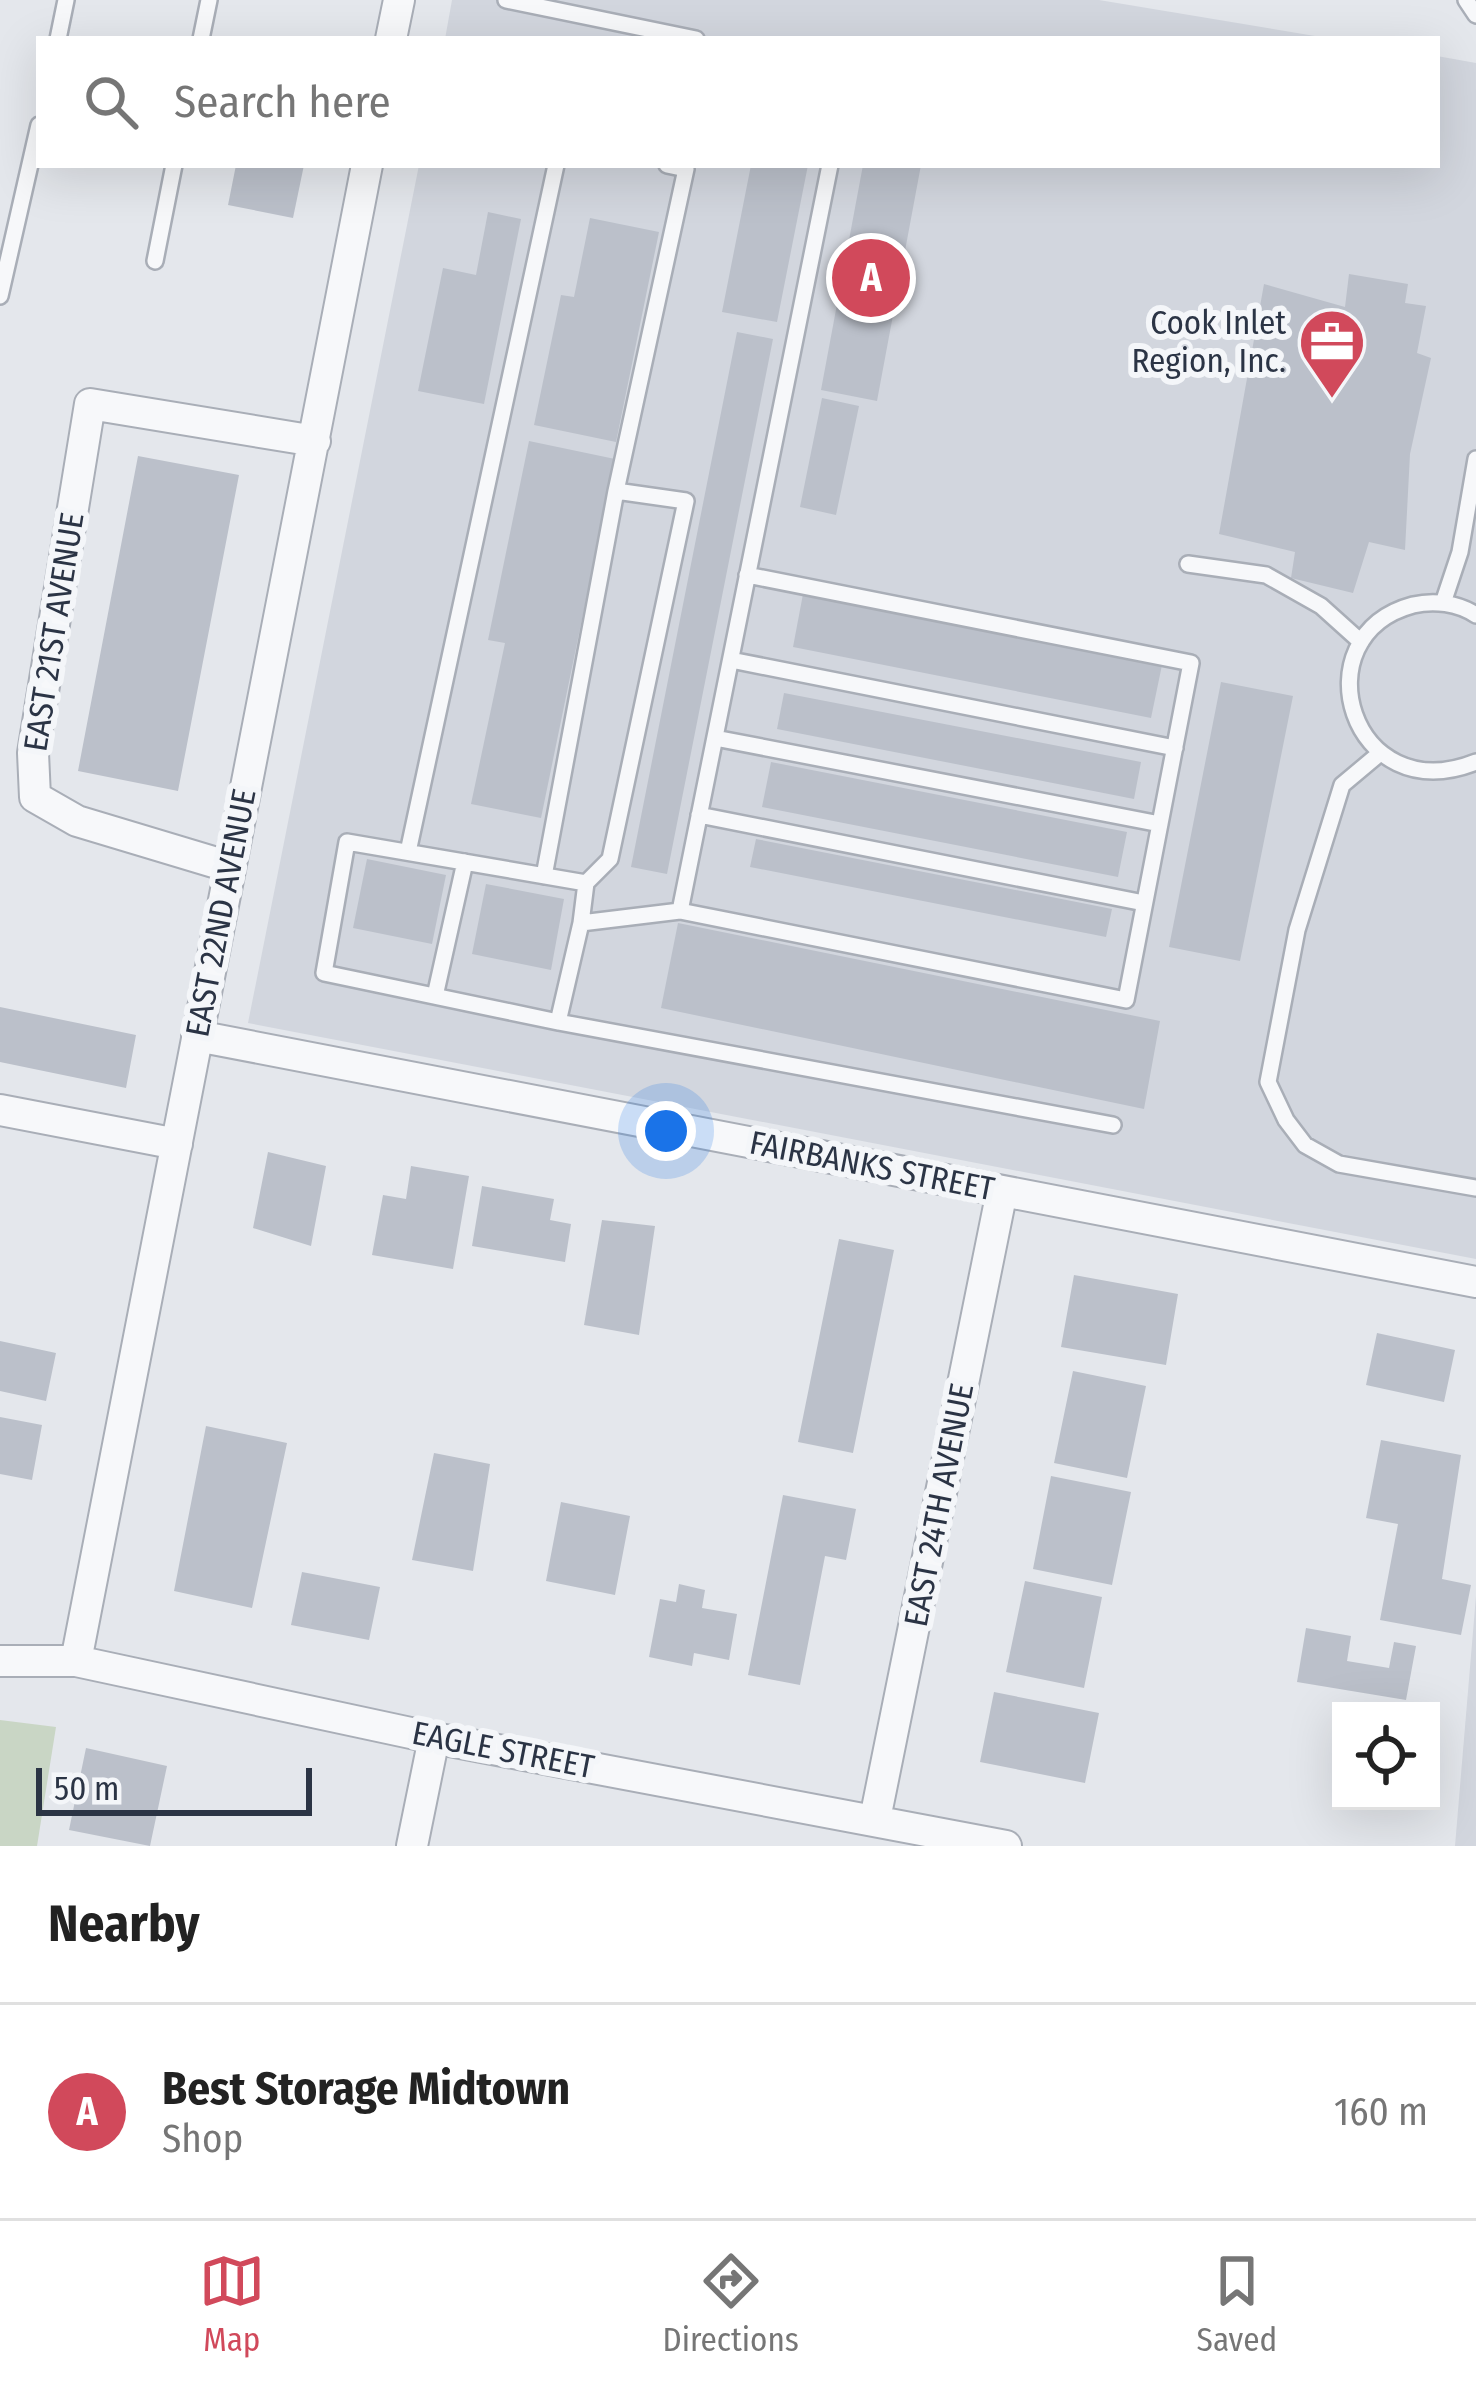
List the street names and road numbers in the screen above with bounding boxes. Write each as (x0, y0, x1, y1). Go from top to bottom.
street label: EAST 21ST AVENUE (15, 510, 93, 754)
street label: EAST 22ND AVENUE (177, 786, 265, 1040)
street label: FAIRBANKS STREET (746, 1123, 998, 1209)
street label: EAST 24TH AVENUE (896, 1380, 982, 1630)
street label: EAGLE STREET (409, 1713, 598, 1787)

